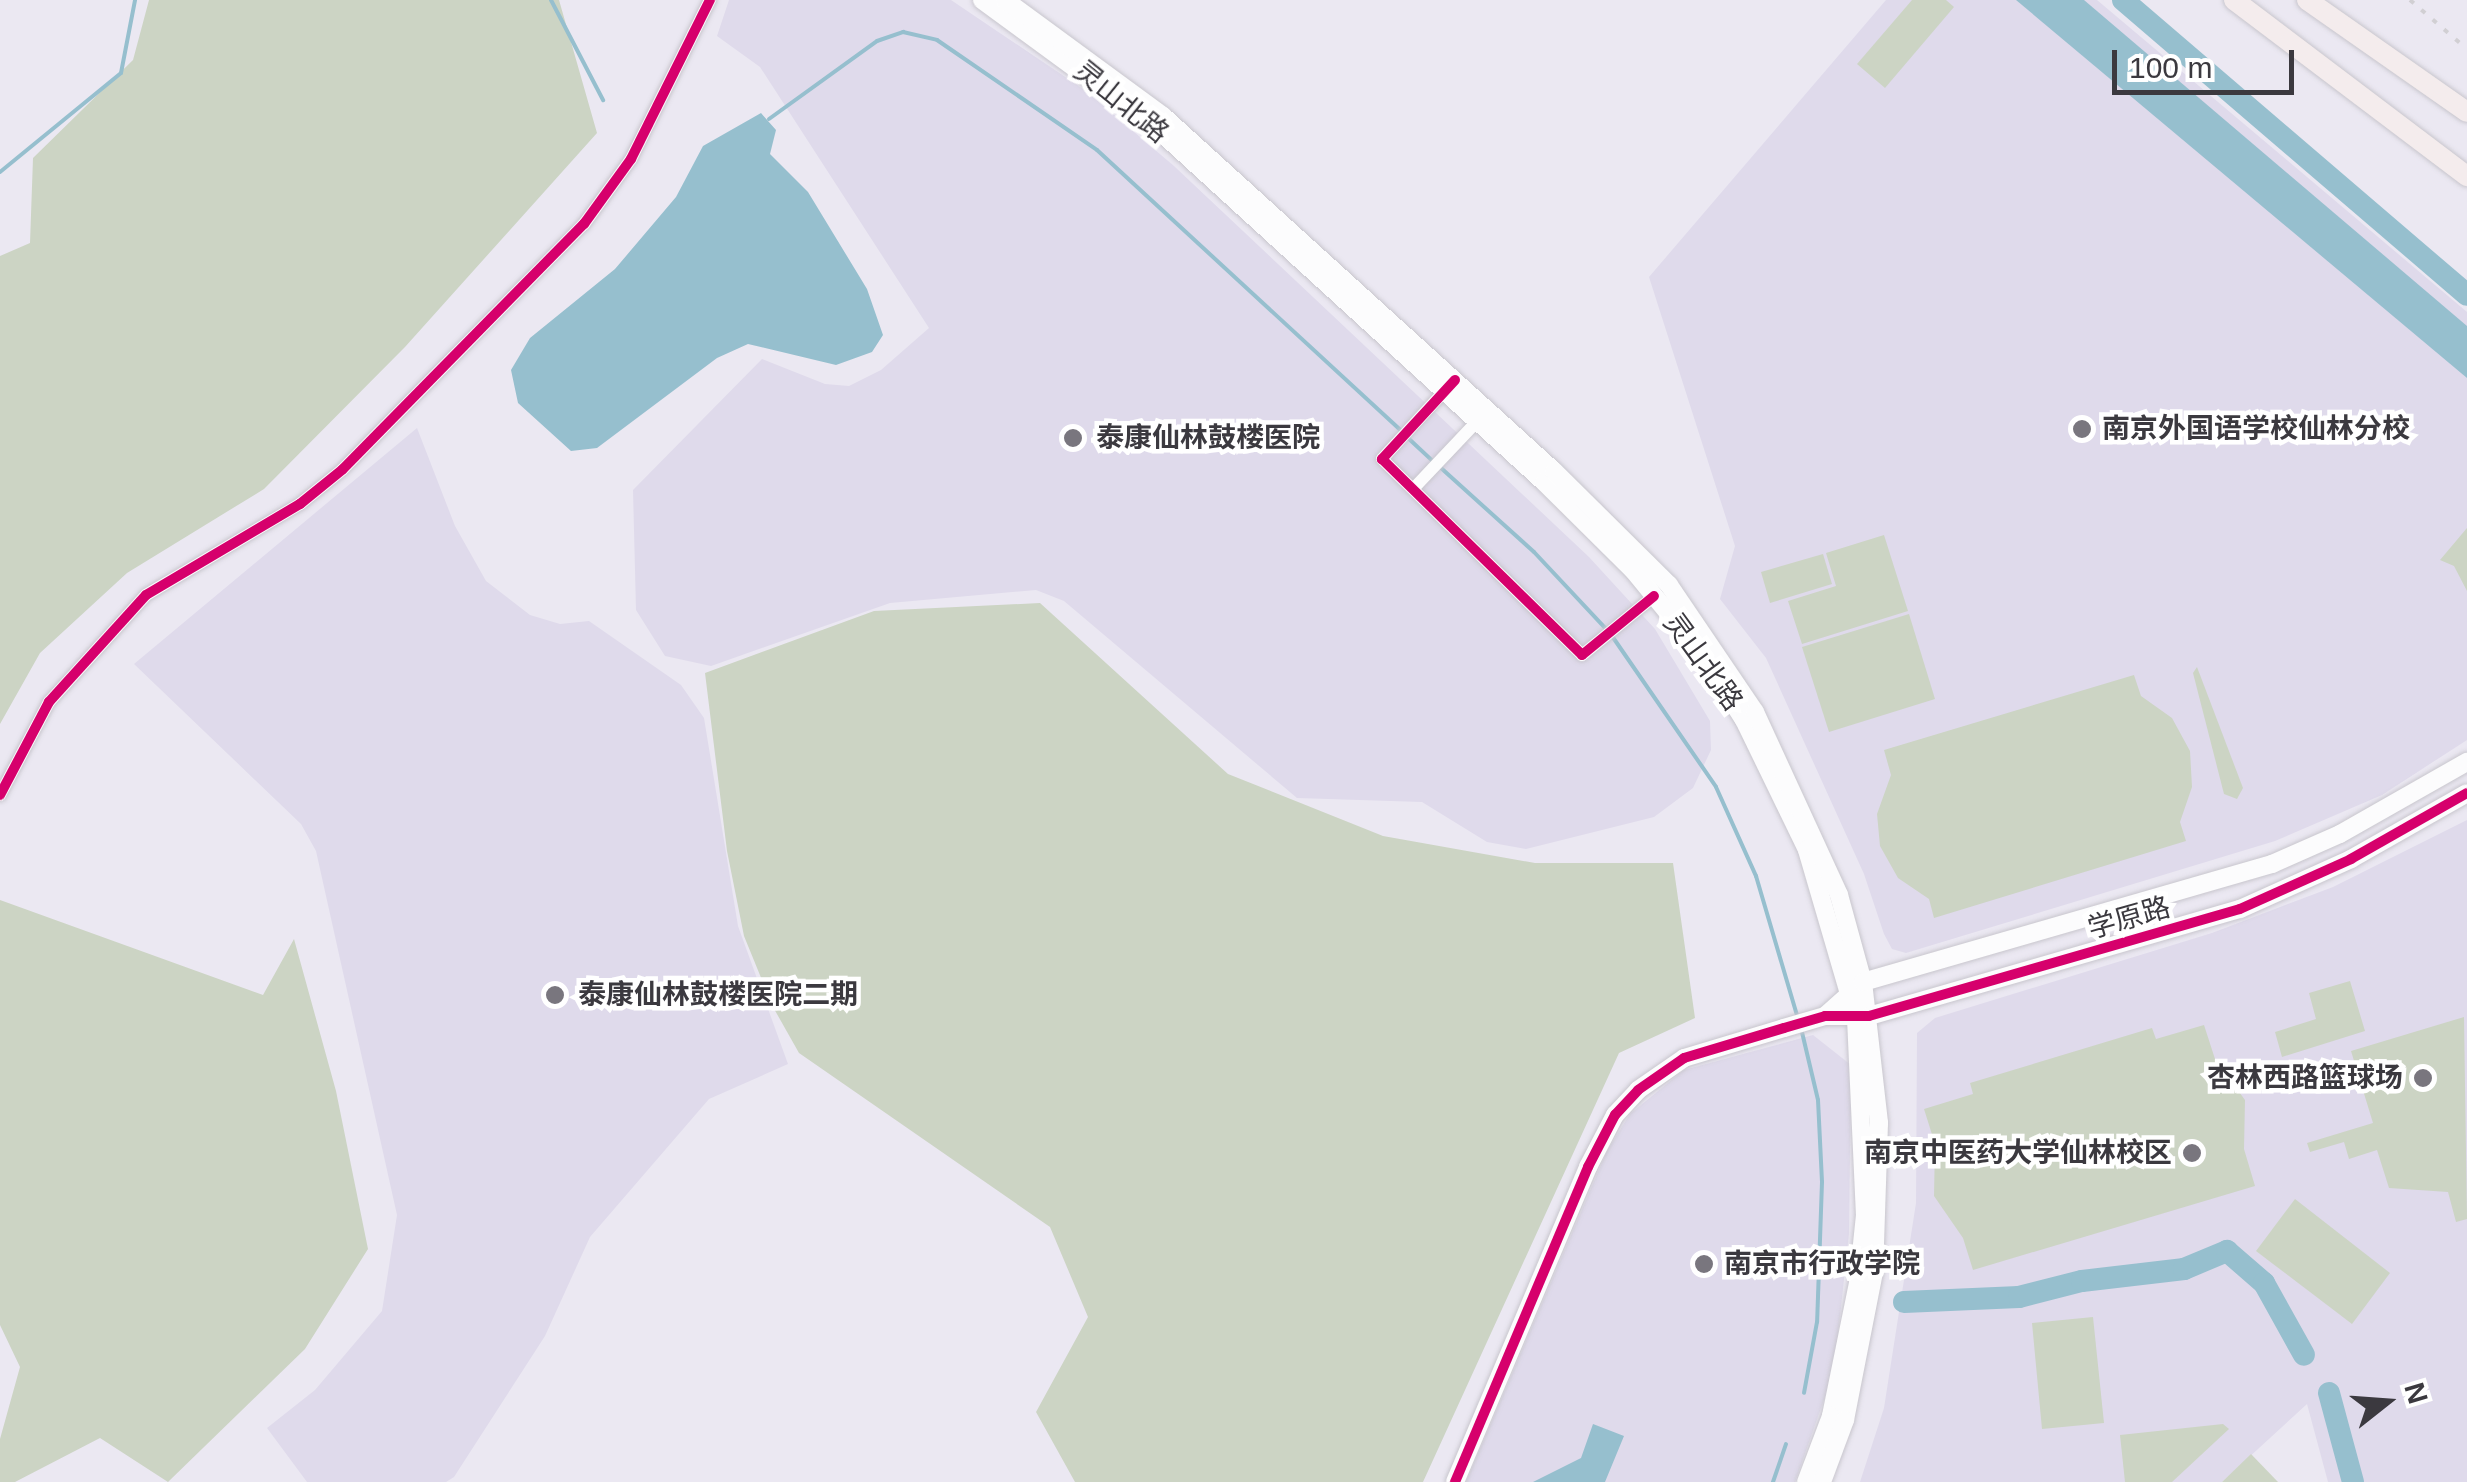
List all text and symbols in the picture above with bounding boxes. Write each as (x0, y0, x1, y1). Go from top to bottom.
scale bar (2117, 30, 2300, 92)
text: 100 m (2129, 51, 2212, 84)
street label: 灵山北路 (1067, 54, 1175, 150)
place label: 南京外国语学校仙林分校 (2102, 412, 2410, 446)
marker: 南京外国语学校仙林分校 (2071, 418, 2093, 440)
place label: 泰康仙林鼓楼医院 (1096, 421, 1320, 455)
marker: 泰康仙林鼓楼医院 (1060, 425, 1086, 451)
street label: 灵山北路 (1656, 607, 1750, 717)
street label: 学原路 (2084, 890, 2174, 946)
place label: 泰康仙林鼓楼医院二期 (578, 978, 858, 1012)
marker: 泰康仙林鼓楼医院二期 (542, 982, 568, 1008)
place label: 杏林西路篮球场 (2207, 1061, 2403, 1095)
marker: 杏林西路篮球场 (2412, 1067, 2434, 1089)
place label: 南京中医药大学仙林校区 (1864, 1136, 2172, 1170)
marker: 南京中医药大学仙林校区 (2181, 1142, 2203, 1164)
place label: 南京市行政学院 (1724, 1247, 1920, 1281)
marker: 南京市行政学院 (1693, 1253, 1715, 1275)
north arrow (2337, 1352, 2437, 1452)
text: N (2398, 1379, 2434, 1407)

